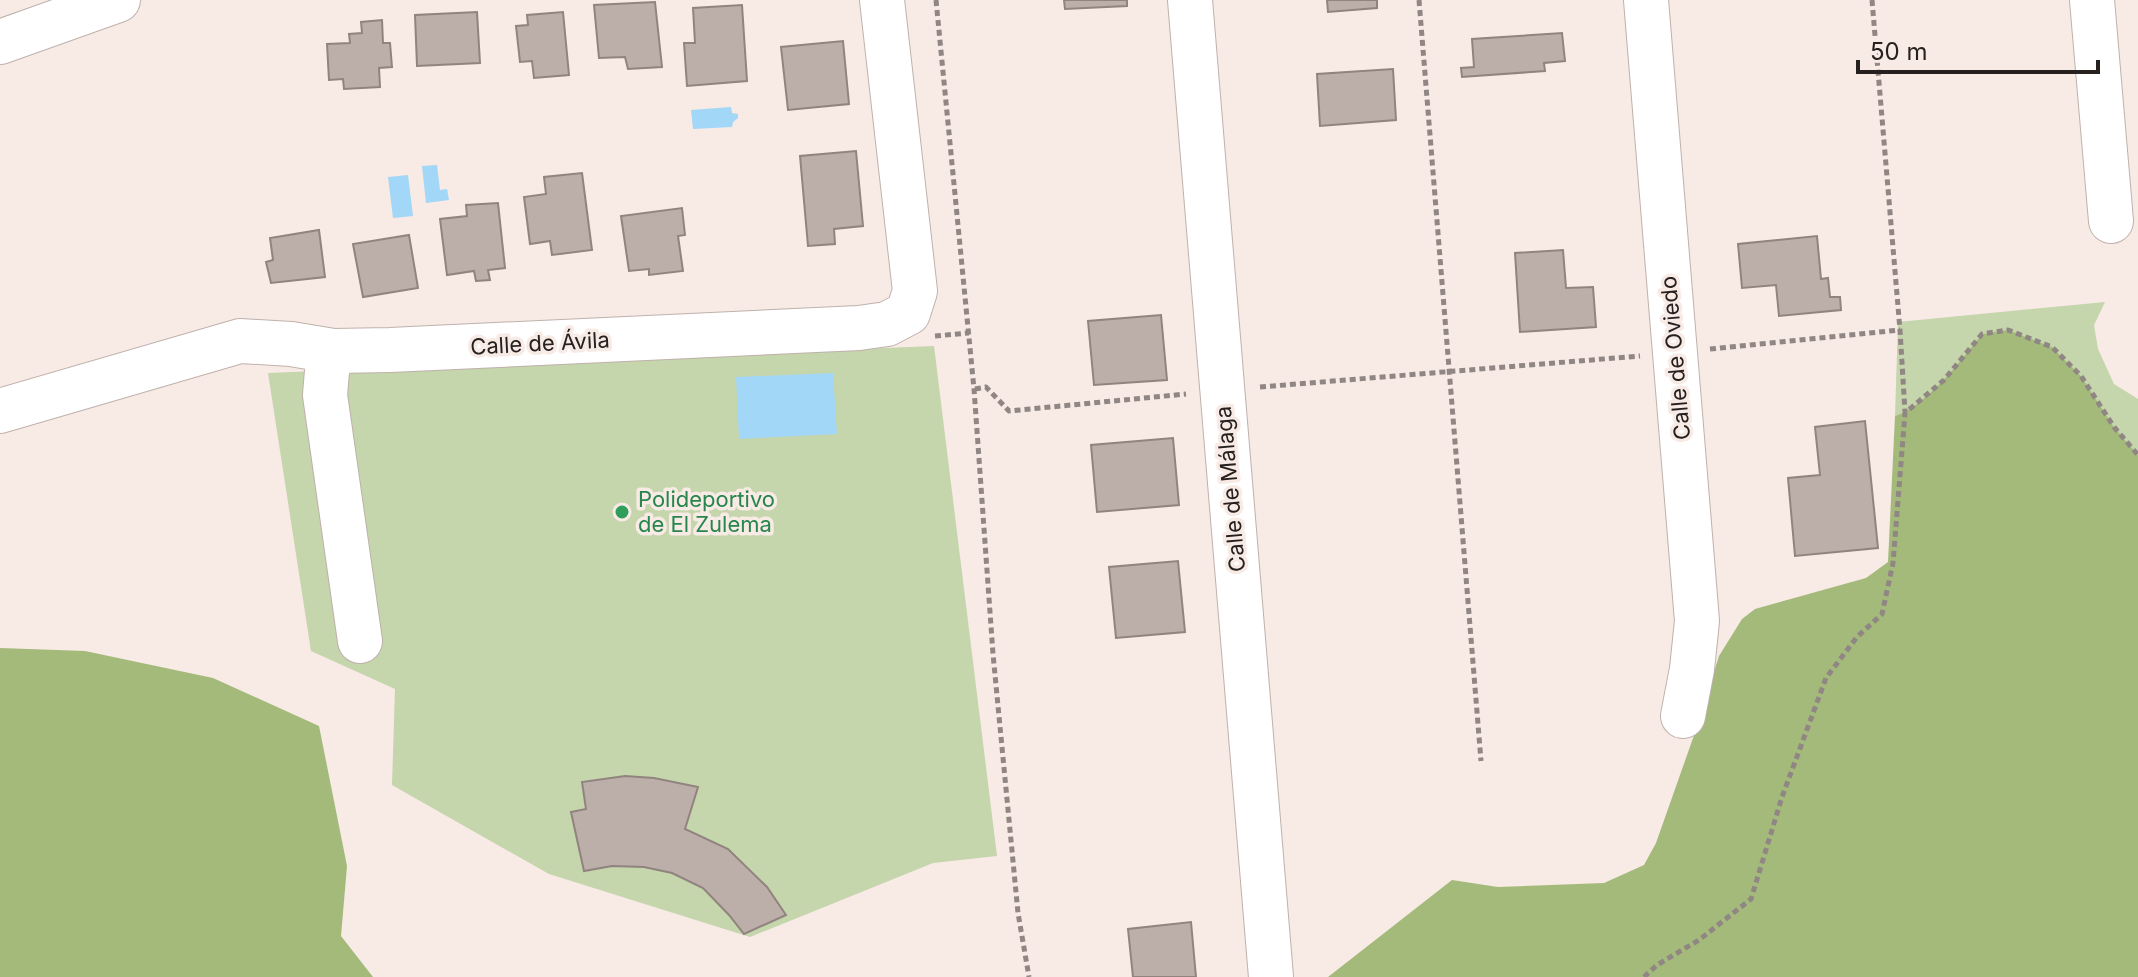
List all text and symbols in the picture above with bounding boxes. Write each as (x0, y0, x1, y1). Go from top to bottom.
scale bar (1858, 24, 2098, 74)
text: 50 m (1870, 37, 1928, 66)
street label: Calle de Oviedo (1655, 275, 1695, 441)
street label: Calle de Ávila (470, 326, 610, 360)
street label: Calle de Málaga (1210, 405, 1250, 573)
place label: Polideportivo de El Zulema (638, 486, 775, 537)
marker: Polideportivo de El Zulema (613, 503, 631, 521)

